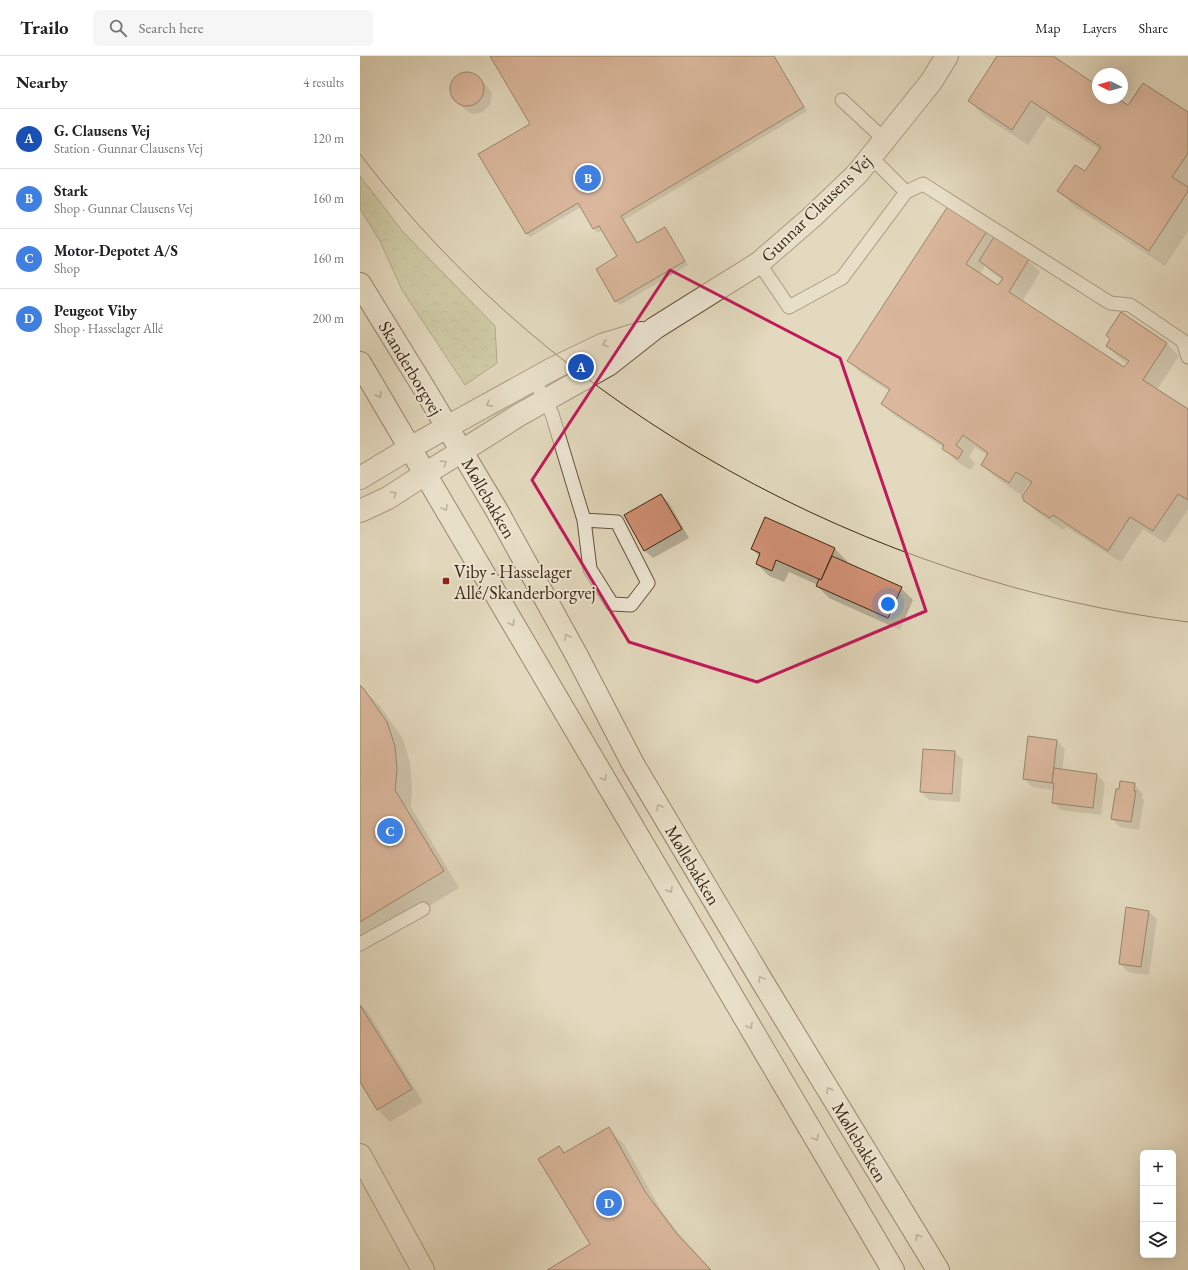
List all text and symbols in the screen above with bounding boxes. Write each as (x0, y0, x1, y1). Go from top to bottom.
search box (93, 10, 373, 46)
text: Trailo (20, 15, 69, 40)
icon: search (107, 17, 129, 39)
text: Search here (139, 18, 204, 37)
text: Map (1035, 19, 1060, 37)
text: Layers (1082, 19, 1117, 37)
text: Share (1139, 19, 1168, 37)
north arrow (1092, 68, 1128, 104)
text: Nearby (16, 71, 68, 93)
text: 4 results (303, 74, 344, 91)
text: G. Clausens Vej (54, 121, 150, 140)
text: A (24, 130, 34, 147)
text: 120 m (313, 130, 344, 147)
text: Station · Gunnar Clausens Vej (54, 140, 203, 157)
street label: Gunnar Clausens Vej (756, 149, 876, 267)
pin: B (575, 163, 601, 193)
text: Stark (54, 181, 88, 200)
text: B (25, 190, 33, 207)
text: 160 m (313, 190, 344, 207)
text: Shop · Gunnar Clausens Vej (54, 200, 193, 217)
text: Motor-Depotet A/S (54, 241, 178, 260)
text: C (24, 250, 34, 267)
text: 160 m (313, 250, 344, 267)
text: Shop (54, 260, 80, 277)
text: Peugeot Viby (54, 301, 137, 320)
text: D (24, 310, 34, 327)
text: 200 m (313, 310, 344, 327)
street label: Skanderborgvej (374, 317, 448, 419)
text: Shop · Hasselager Allé (54, 320, 163, 337)
one-way arrow (601, 340, 608, 348)
pin: A (568, 352, 594, 382)
one-way arrow (375, 391, 382, 398)
one-way arrow (486, 399, 493, 407)
street label: Møllebakken (457, 454, 522, 543)
one-way arrow (440, 460, 447, 467)
one-way arrow (390, 491, 397, 499)
one-way arrow (441, 504, 448, 511)
place label: Viby - Hasselager Allé/Skanderborgvej (453, 560, 595, 604)
marker: Viby - Hasselager Allé/Skanderborgvej (441, 576, 451, 586)
your location (878, 594, 898, 614)
one-way arrow (508, 619, 515, 626)
one-way arrow (564, 634, 572, 642)
one-way arrow (599, 774, 606, 781)
one-way arrow (656, 804, 663, 811)
pin: C (377, 816, 403, 846)
street label: Møllebakken (660, 821, 726, 910)
one-way arrow (665, 886, 672, 893)
one-way arrow (759, 976, 766, 983)
one-way arrow (745, 1022, 752, 1029)
one-way arrow (826, 1087, 833, 1094)
street label: Møllebakken (827, 1098, 893, 1187)
one-way arrow (811, 1134, 818, 1141)
map controls (1140, 1150, 1176, 1258)
button: + (1140, 1150, 1176, 1186)
button: − (1140, 1186, 1176, 1222)
pin: D (596, 1188, 622, 1218)
button: layers (1140, 1222, 1176, 1258)
one-way arrow (915, 1234, 923, 1241)

